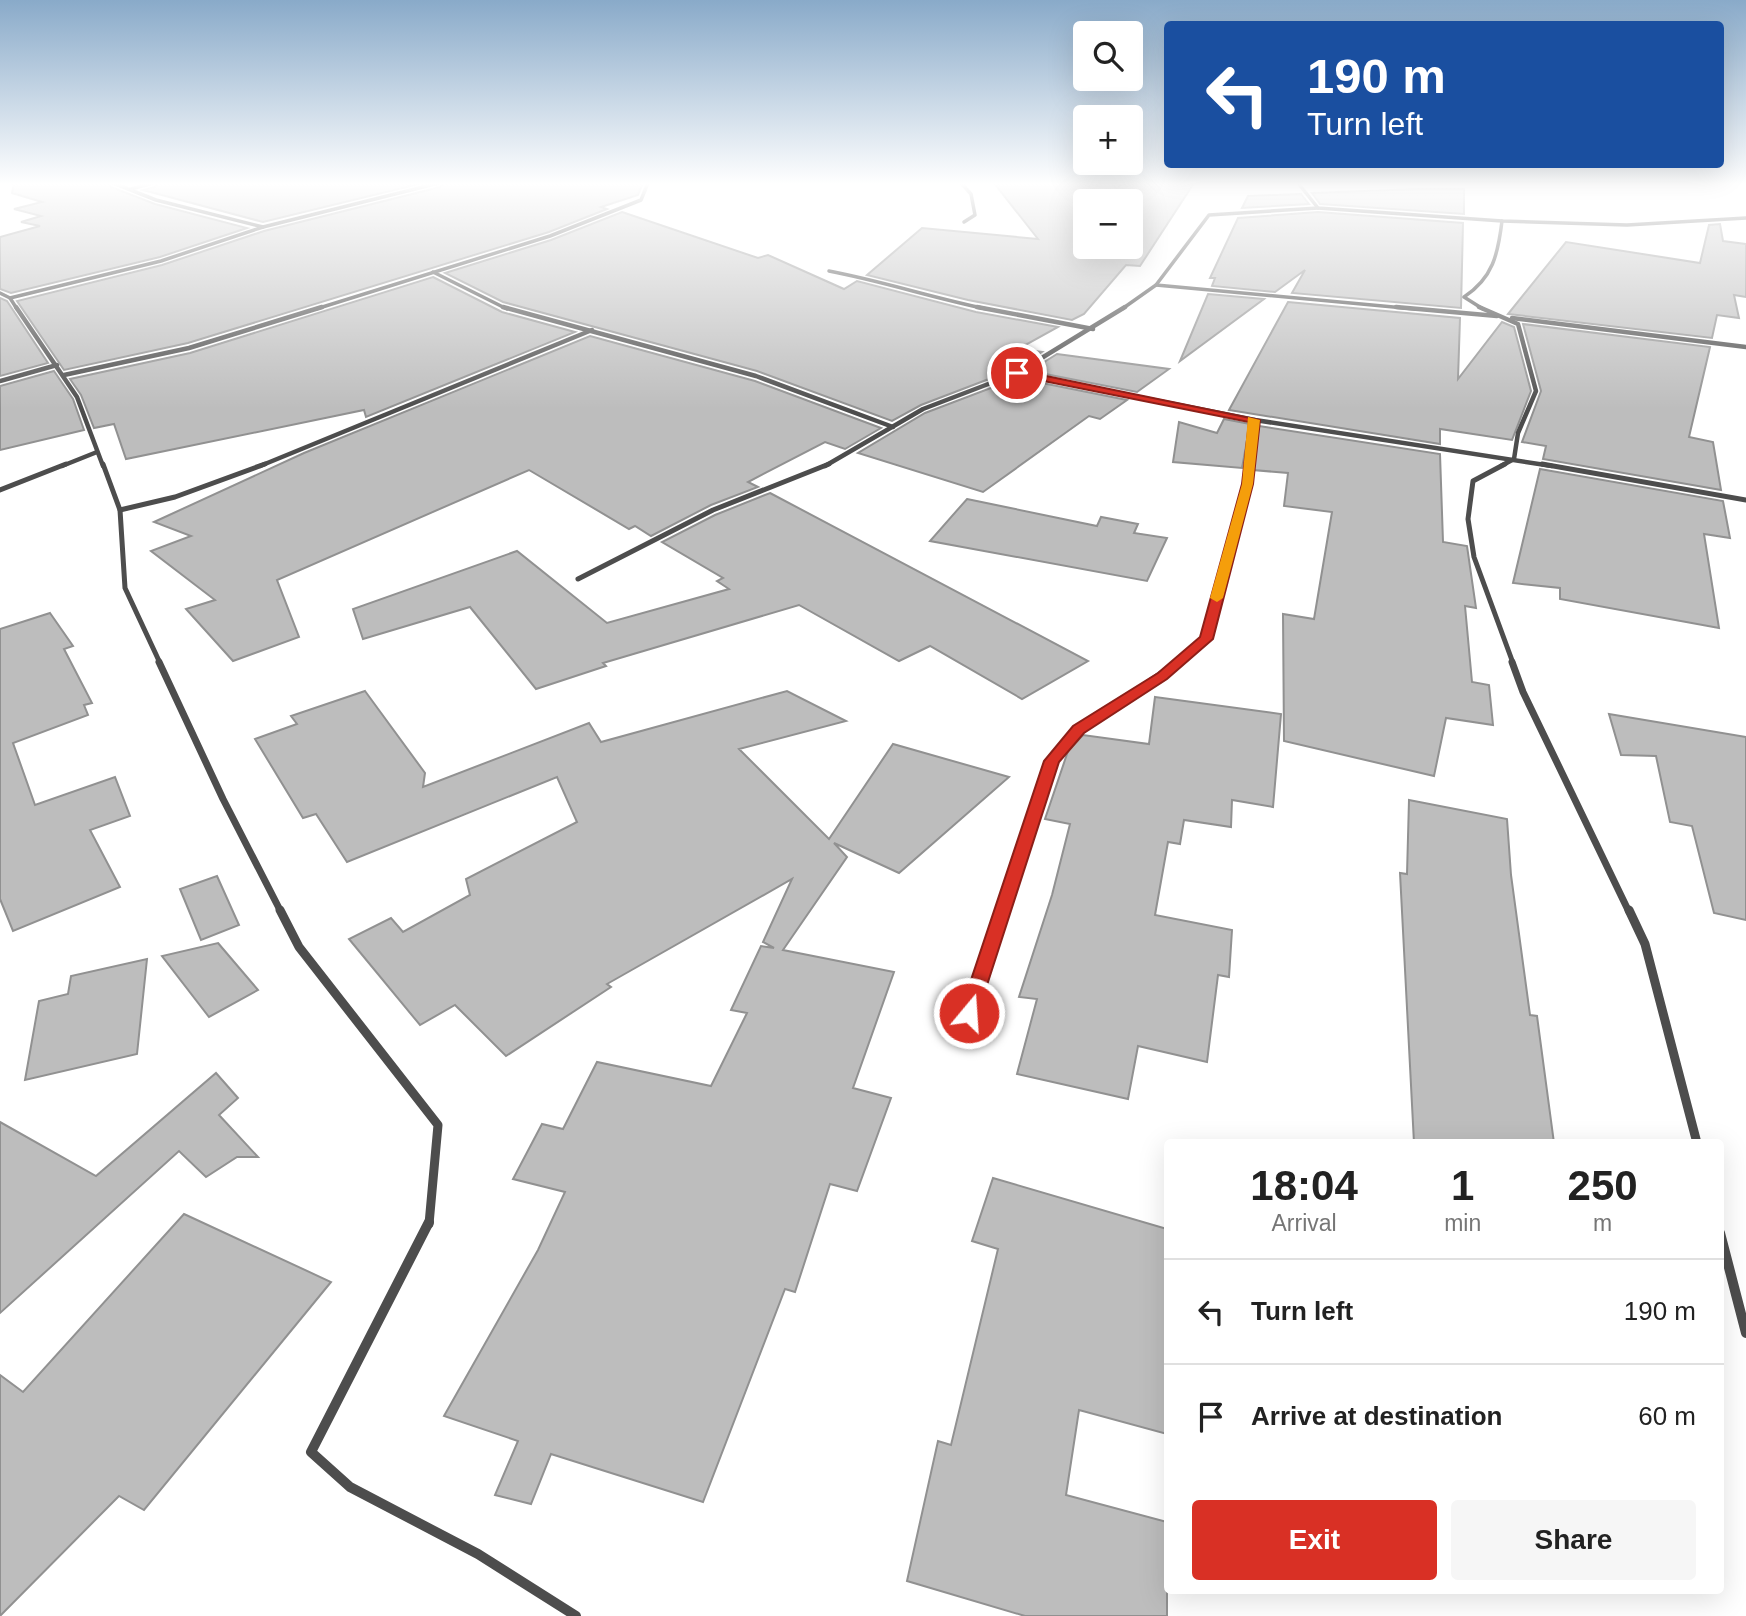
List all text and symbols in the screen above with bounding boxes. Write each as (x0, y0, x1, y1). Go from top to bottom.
map controls (1073, 21, 1143, 259)
button: search (1073, 21, 1143, 91)
icon: left (1192, 49, 1283, 140)
text: 190 m (1307, 49, 1446, 103)
button: + (1073, 105, 1143, 175)
text: Turn left (1307, 106, 1423, 142)
button: − (1073, 189, 1143, 259)
pin (987, 343, 1047, 403)
icon: arrive (998, 354, 1036, 392)
position arrow (932, 976, 1006, 1050)
text: 18:04 (1250, 1162, 1358, 1209)
text: 1 (1451, 1162, 1474, 1209)
text: 250 (1568, 1162, 1638, 1209)
text: Arrival (1271, 1210, 1337, 1236)
text: min (1444, 1210, 1481, 1236)
text: m (1593, 1210, 1612, 1236)
icon: left (1192, 1293, 1230, 1331)
text: Turn left (1251, 1296, 1353, 1326)
text: 190 m (1624, 1296, 1696, 1326)
icon: arrive (1192, 1398, 1230, 1436)
text: Arrive at destination (1251, 1401, 1502, 1431)
text: 60 m (1638, 1401, 1696, 1431)
button: Exit (1192, 1500, 1437, 1580)
button: Share (1451, 1500, 1696, 1580)

